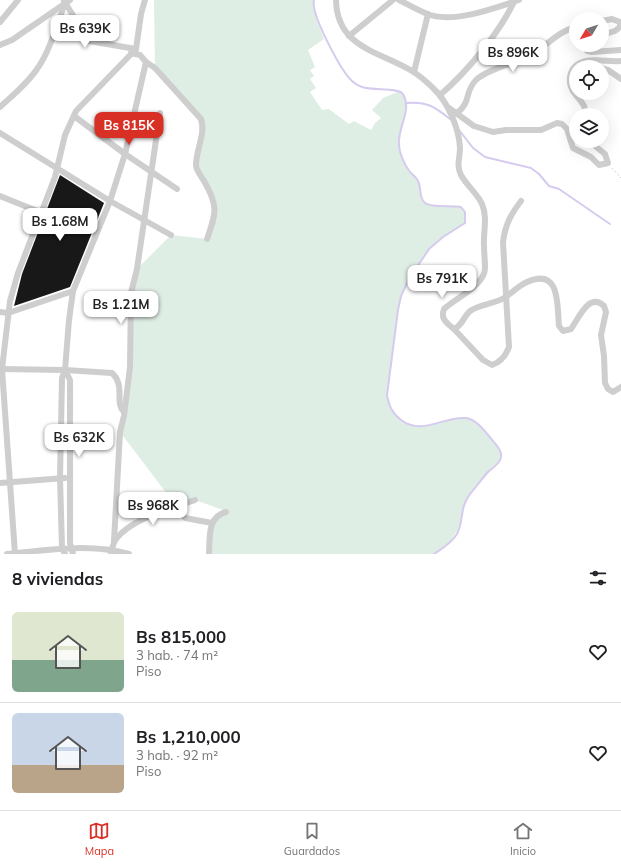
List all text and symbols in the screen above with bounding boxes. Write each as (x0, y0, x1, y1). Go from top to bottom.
north arrow (569, 12, 609, 52)
map controls (569, 12, 609, 148)
pin: Bs 639K (48, 15, 122, 49)
text: Bs 639K (59, 20, 111, 36)
pin: Bs 896K (476, 39, 550, 73)
text: Bs 896K (487, 44, 539, 60)
button: locate (569, 60, 609, 100)
button: layers (569, 108, 609, 148)
pin: Bs 815K (92, 112, 166, 146)
text: Bs 815K (103, 117, 155, 133)
pin: Bs 1.68M (19, 208, 101, 242)
text: Bs 1.68M (32, 213, 88, 229)
pin: Bs 791K (405, 265, 479, 299)
text: Bs 791K (416, 270, 468, 286)
pin: Bs 1.21M (80, 291, 162, 325)
text: Bs 1.21M (93, 296, 149, 312)
pin: Bs 632K (42, 424, 116, 458)
text: Bs 632K (53, 429, 105, 445)
pin: Bs 968K (116, 492, 190, 526)
text: Bs 968K (127, 497, 179, 513)
icon: filters (587, 567, 609, 589)
text: 8 viviendas (12, 568, 103, 589)
text: Bs 815,000 (136, 626, 226, 647)
icon: home (44, 628, 92, 676)
icon: heart (587, 641, 609, 663)
text: 3 hab. · 74 m² (136, 647, 218, 663)
text: Piso (136, 663, 161, 679)
text: Bs 1,210,000 (136, 726, 241, 747)
icon: home (44, 729, 92, 777)
icon: heart (587, 742, 609, 764)
text: 3 hab. · 92 m² (136, 747, 218, 763)
text: Piso (136, 763, 161, 779)
tab: Mapa (85, 820, 114, 858)
tab: Guardados (284, 820, 340, 858)
tab: Inicio (510, 820, 536, 858)

